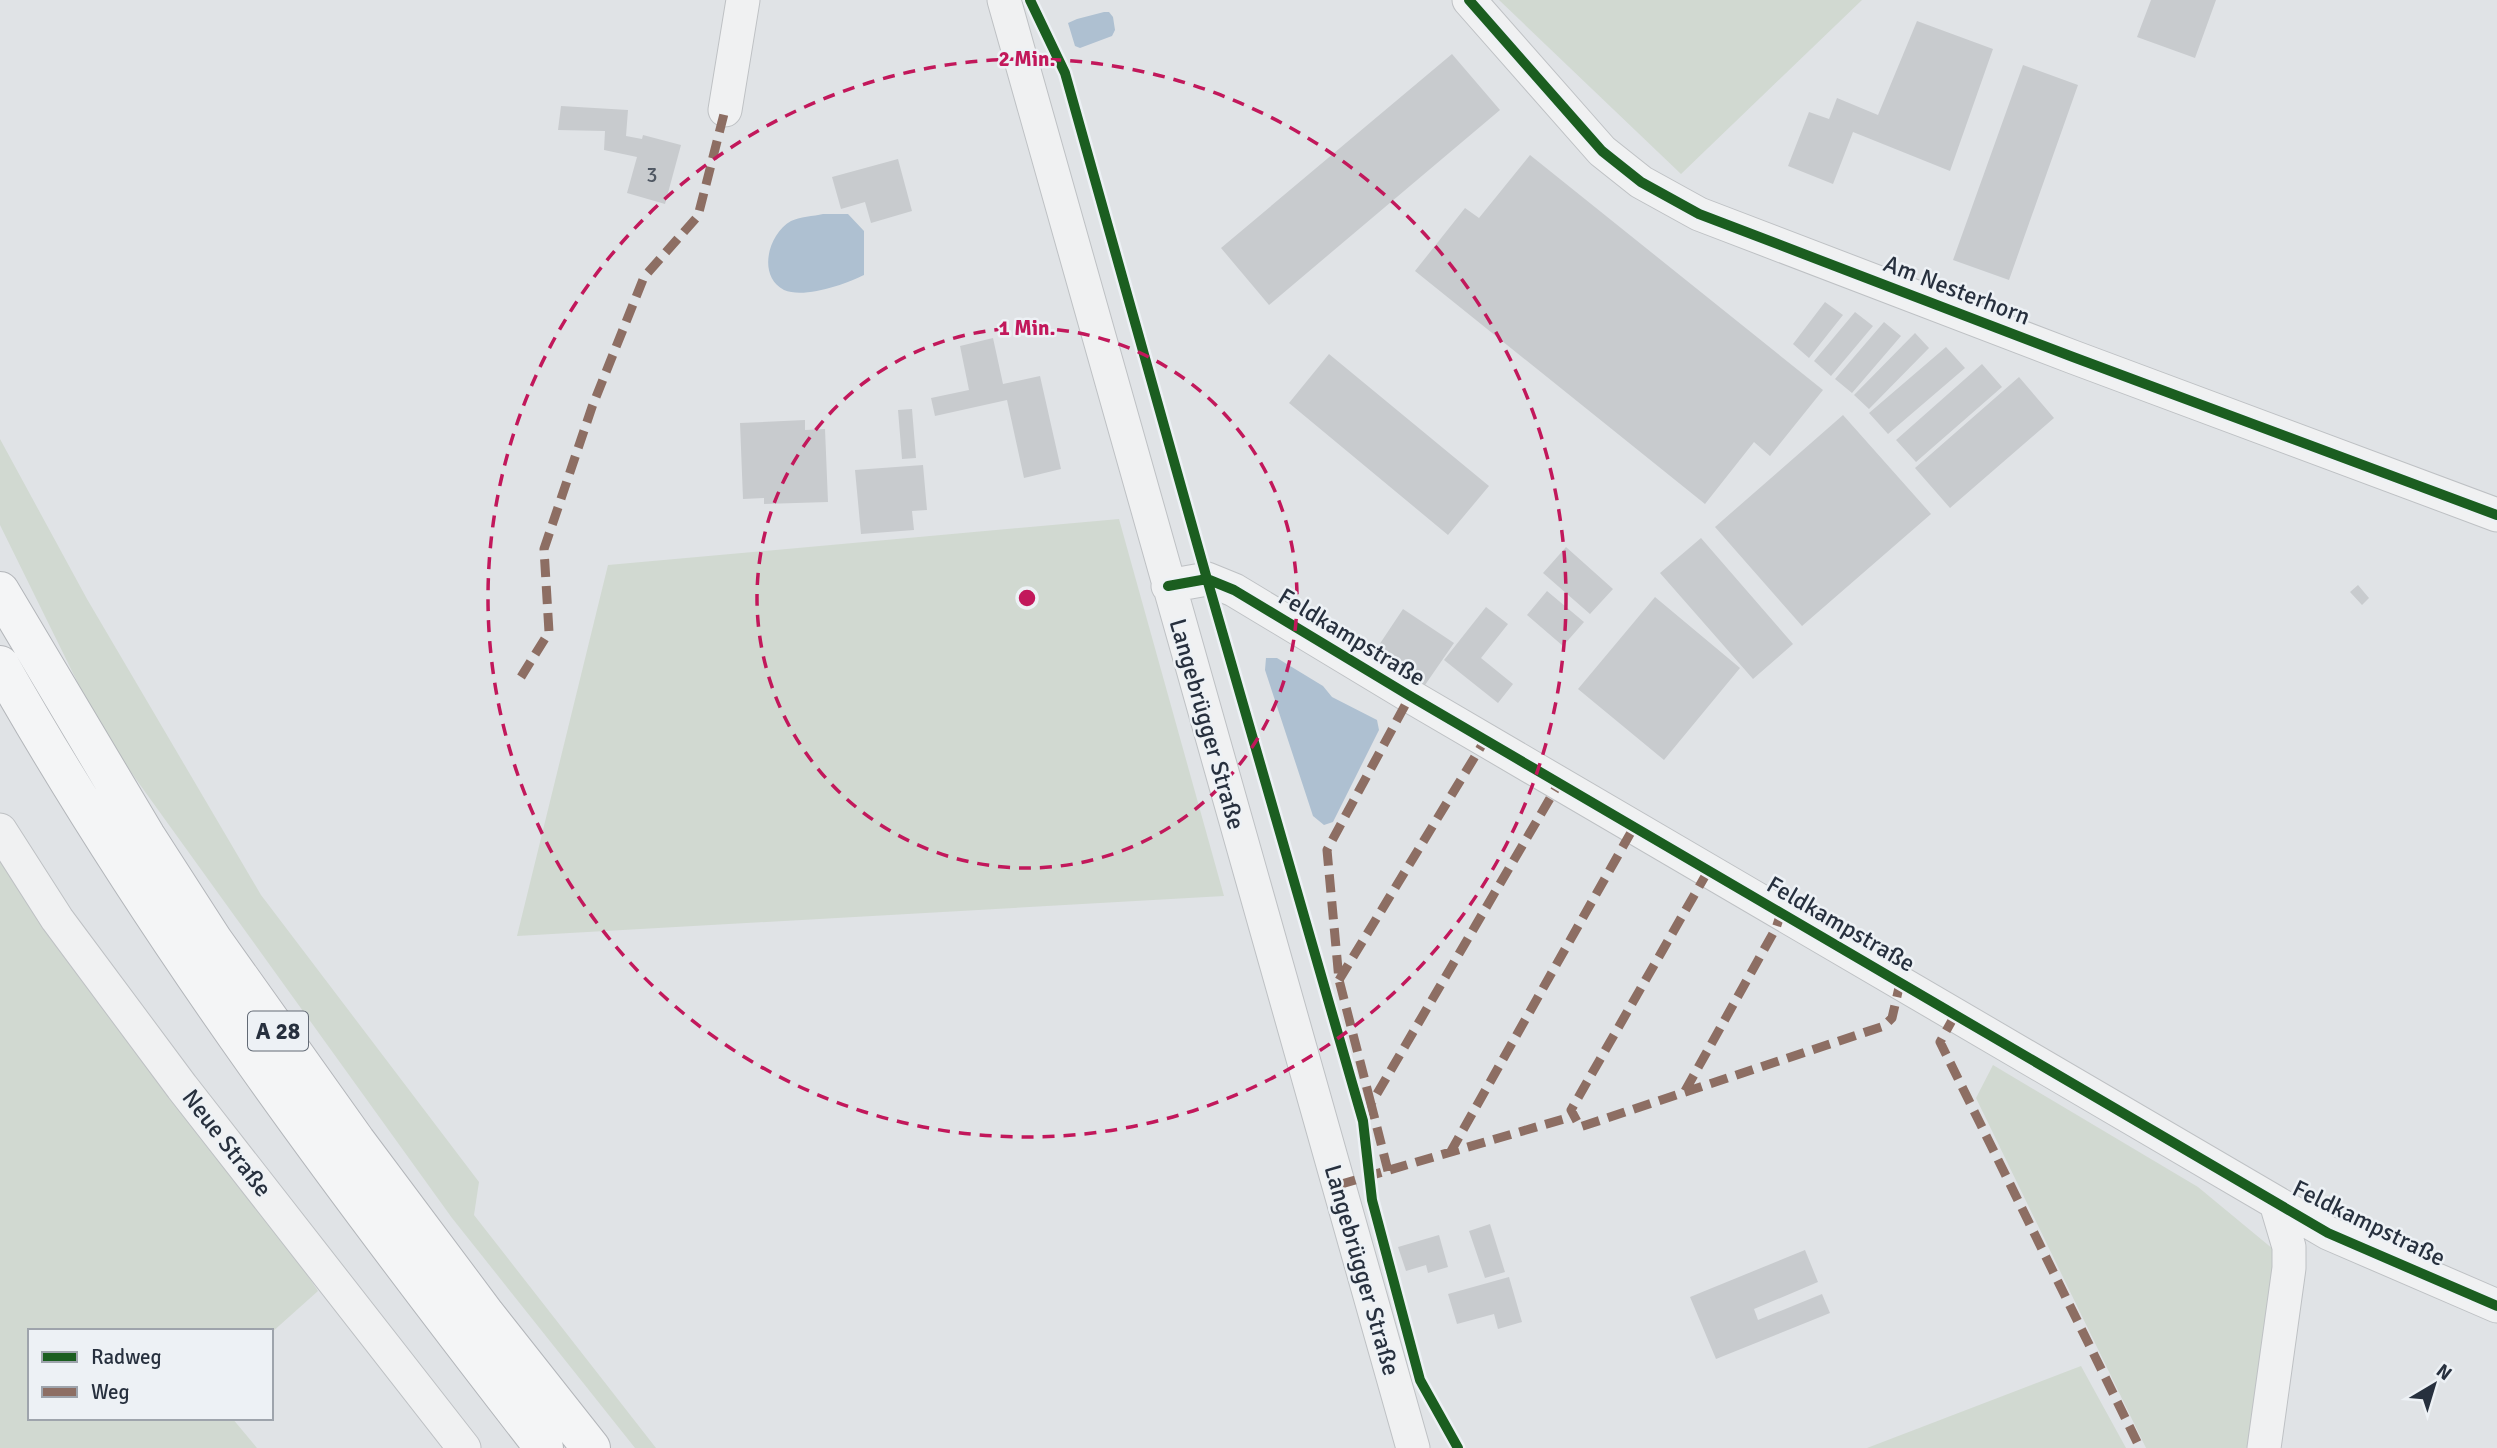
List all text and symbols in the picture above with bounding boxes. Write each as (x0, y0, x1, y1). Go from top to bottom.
text: 2 Min. (998, 46, 1056, 72)
house number: 3 (646, 162, 658, 188)
street label: Am Nesterhorn (1880, 248, 2034, 332)
text: 1 Min. (998, 315, 1056, 341)
street label: Feldkampstraße (1273, 581, 1431, 693)
centre of rings (1015, 586, 1039, 610)
street label: Langebrügger Straße (1163, 615, 1251, 833)
street label: Feldkampstraße (1761, 869, 1921, 979)
road number: A 28 (248, 1012, 308, 1050)
street label: Neue Straße (176, 1083, 278, 1203)
street label: Langebrügger Straße (1318, 1161, 1406, 1379)
street label: Feldkampstraße (2288, 1173, 2450, 1273)
legend (28, 1329, 273, 1420)
text: Radweg (91, 1344, 162, 1370)
north arrow (2399, 1350, 2469, 1420)
text: N (2431, 1359, 2456, 1386)
text: Weg (91, 1379, 130, 1405)

